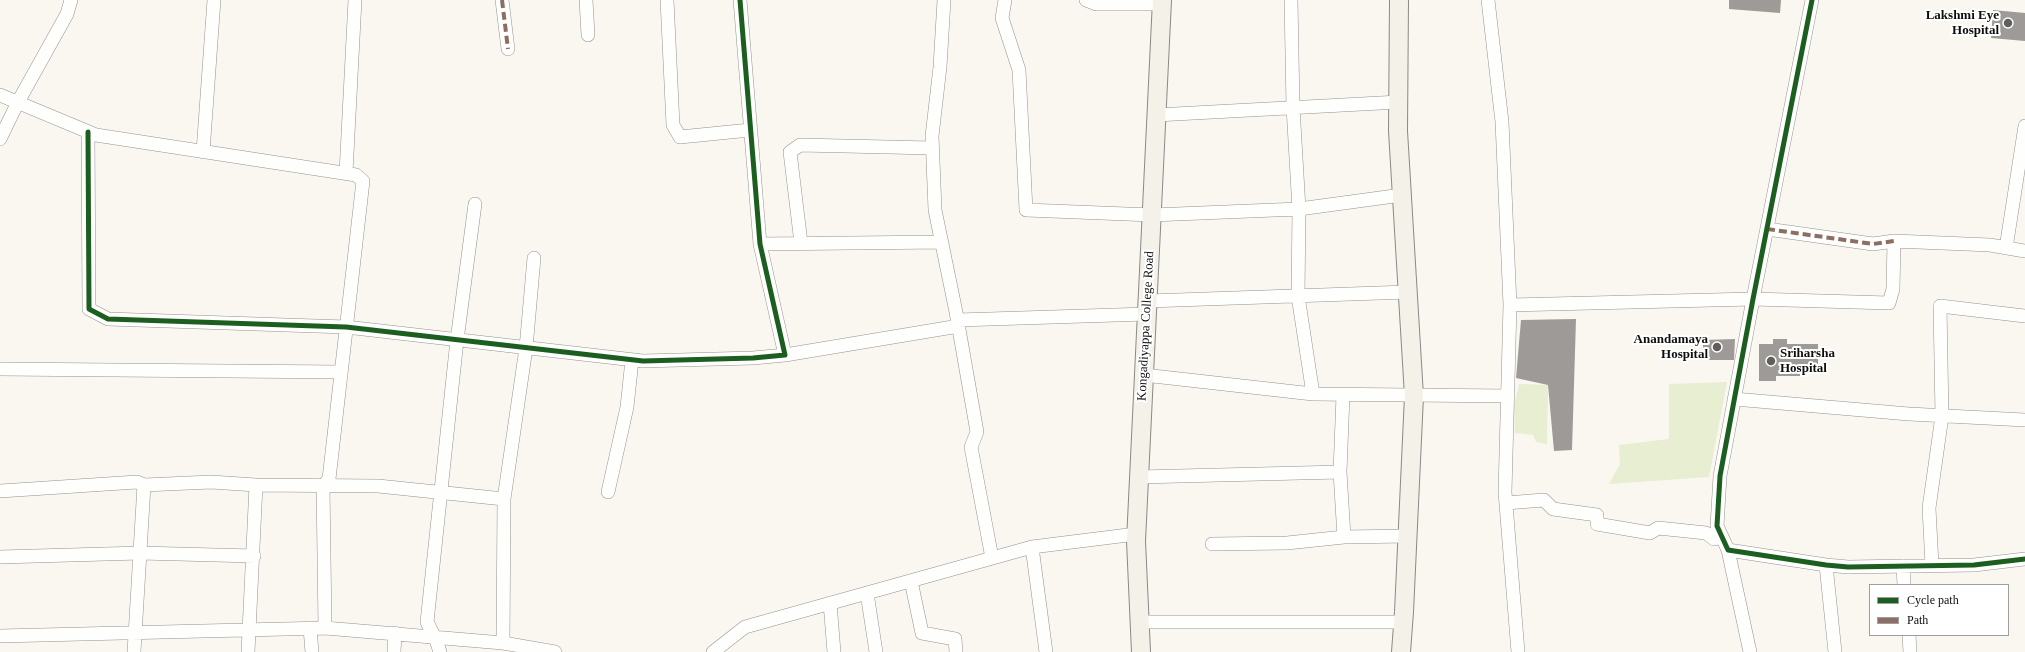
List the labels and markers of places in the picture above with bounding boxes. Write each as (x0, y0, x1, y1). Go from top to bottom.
place label: Lakshmi Eye Hospital (1926, 8, 1999, 39)
marker: Lakshmi Eye Hospital (2002, 17, 2014, 29)
place label: Anandamaya Hospital (1634, 332, 1708, 363)
marker: Anandamaya Hospital (1711, 341, 1723, 353)
place label: Sriharsha Hospital (1780, 346, 1835, 377)
marker: Sriharsha Hospital (1765, 355, 1777, 367)

